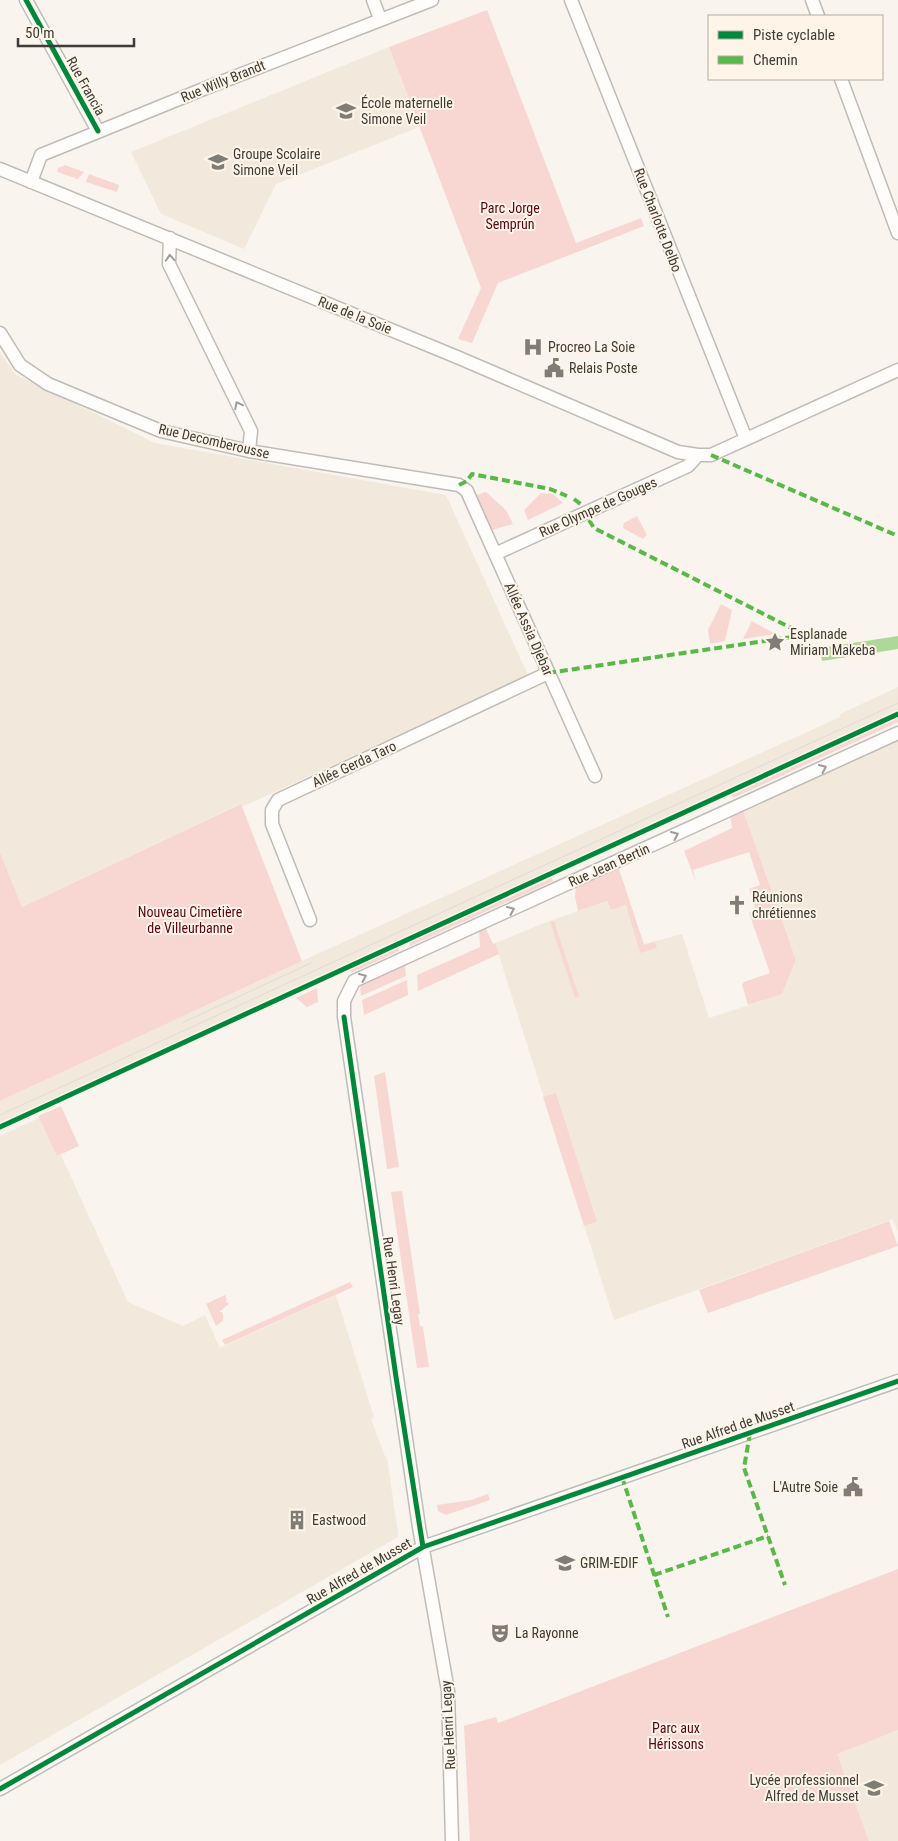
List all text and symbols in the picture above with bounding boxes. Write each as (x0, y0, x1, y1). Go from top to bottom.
scale bar (18, 15, 134, 47)
legend (708, 15, 883, 80)
text: 50 m (25, 24, 55, 42)
text: Piste cyclable (753, 26, 835, 44)
text: Chemin (753, 51, 798, 69)
street label: Rue Francia (63, 54, 109, 118)
street label: Rue Willy Brandt (178, 57, 268, 105)
place label: École maternelle Simone Veil (361, 94, 453, 127)
school or university icon: École maternelle Simone Veil (335, 100, 357, 122)
place label: Groupe Scolaire Simone Veil (233, 146, 321, 178)
school or university icon: Groupe Scolaire Simone Veil (207, 151, 229, 173)
street label: Rue Charlotte Delbo (631, 166, 685, 274)
park label: Parc Jorge Semprún (480, 200, 540, 232)
one-way arrow (164, 254, 175, 262)
street label: Rue de la Soie (316, 293, 395, 337)
hospital icon: Procreo La Soie (522, 336, 544, 358)
place label: Procreo La Soie (548, 339, 635, 355)
public building icon: Relais Poste (543, 357, 565, 379)
place label: Relais Poste (569, 360, 638, 376)
one-way arrow (234, 401, 244, 410)
street label: Rue Decomberousse (157, 420, 271, 462)
street label: Rue Olympe de Gouges (537, 474, 659, 540)
street label: Allée Assia Djebar (501, 580, 557, 678)
place label: Esplanade Miriam Makeba (790, 626, 875, 658)
place icon: Esplanade Miriam Makeba (764, 631, 786, 653)
street label: Allée Gerda Taro (309, 738, 399, 790)
one-way arrow (818, 763, 827, 774)
one-way arrow (670, 831, 679, 841)
street label: Rue Jean Bertin (566, 840, 652, 890)
place label: Réunions chrétiennes (752, 889, 816, 921)
church icon: Réunions chrétiennes (726, 894, 748, 916)
park label: Nouveau Cimetière de Villeurbanne (138, 904, 243, 936)
one-way arrow (506, 905, 515, 916)
one-way arrow (358, 973, 367, 983)
street label: Rue Henri Legay (380, 1236, 408, 1326)
street label: Rue Alfred de Musset (680, 1398, 796, 1452)
public building icon: L'Autre Soie (842, 1476, 864, 1498)
place label: L'Autre Soie (773, 1479, 838, 1495)
building icon: Eastwood (286, 1509, 308, 1531)
place label: Eastwood (312, 1512, 366, 1528)
street label: Rue Alfred de Musset (304, 1535, 414, 1607)
school or university icon: GRIM-EDIF (554, 1552, 576, 1574)
place label: GRIM-EDIF (580, 1555, 639, 1571)
theatre icon: La Rayonne (489, 1622, 511, 1644)
place label: La Rayonne (515, 1625, 579, 1641)
street label: Rue Henri Legay (438, 1680, 458, 1770)
park label: Parc aux Hérissons (648, 1720, 704, 1752)
place label: Lycée professionnel Alfred de Musset (749, 1772, 859, 1804)
school or university icon: Lycée professionnel Alfred de Musset (863, 1777, 885, 1799)

